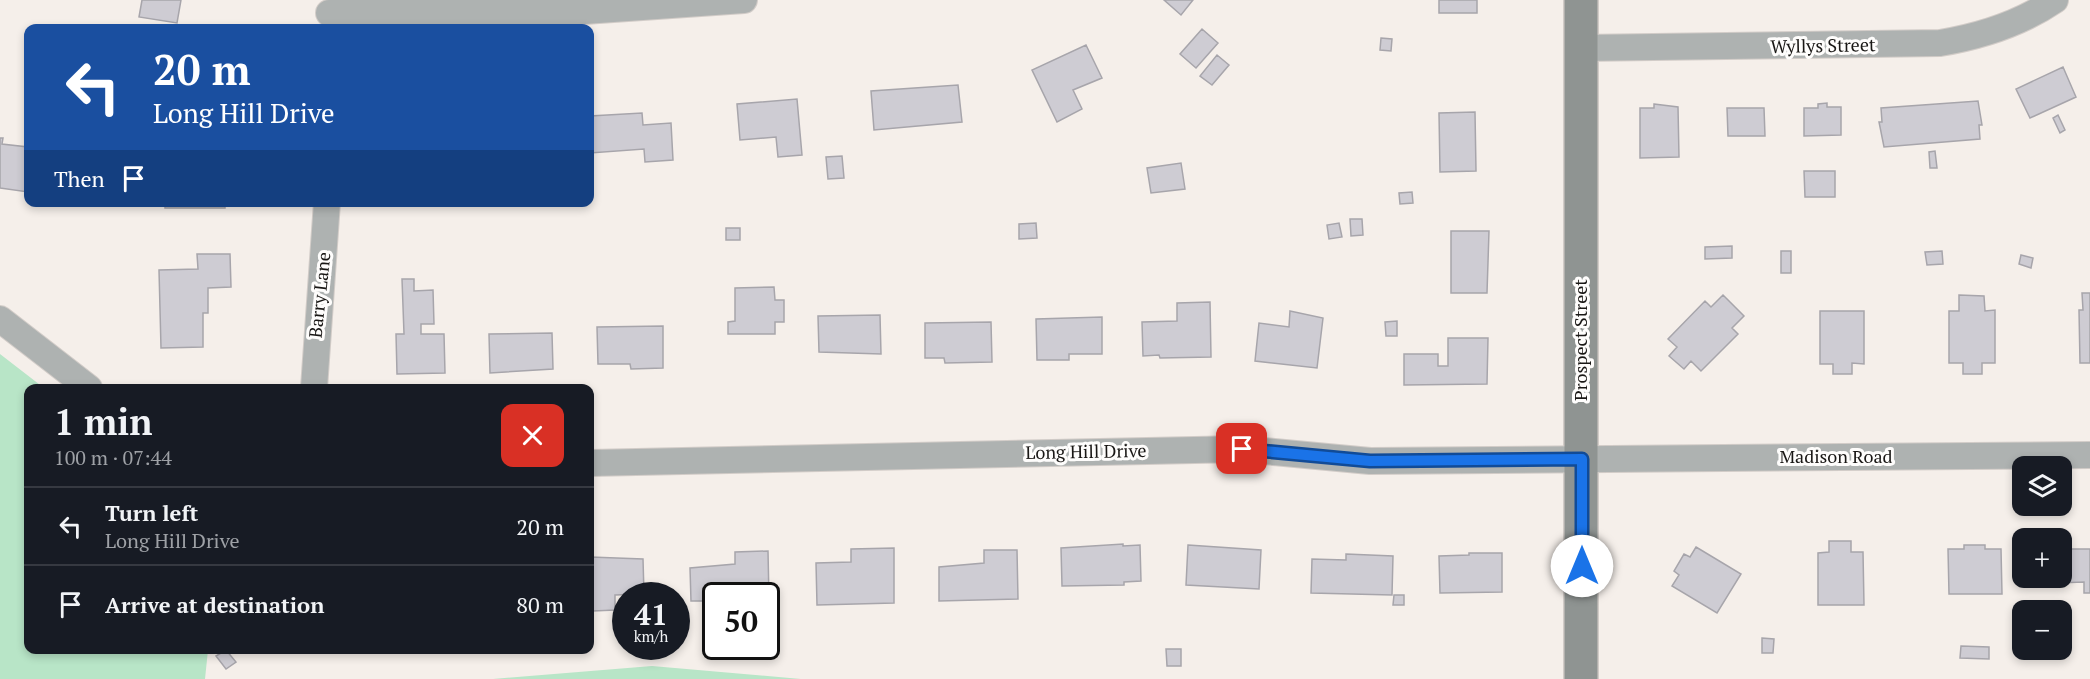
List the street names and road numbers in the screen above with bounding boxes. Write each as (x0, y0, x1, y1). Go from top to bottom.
street label: Wyllys Street (1770, 32, 1876, 58)
street label: Barry Lane (303, 251, 335, 339)
street label: Prospect Street (1568, 279, 1592, 401)
street label: Long Hill Drive (1025, 438, 1147, 464)
street label: Madison Road (1779, 444, 1893, 468)

